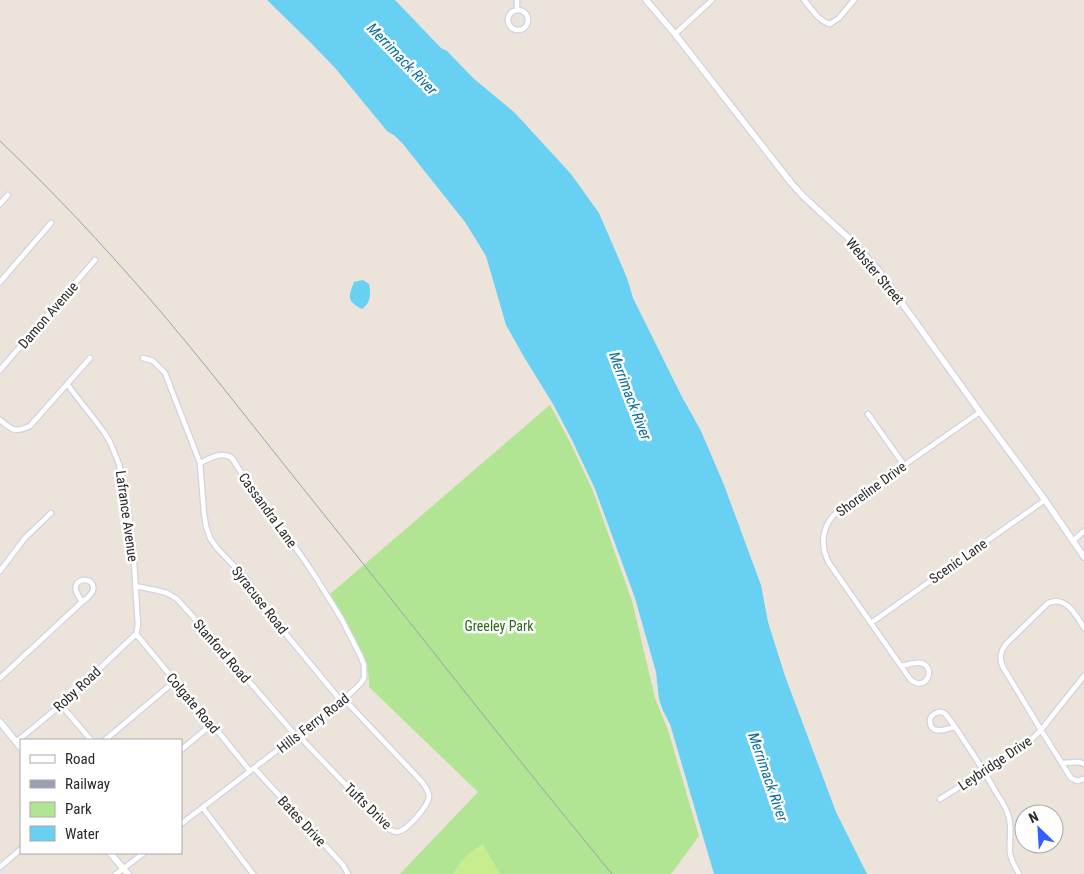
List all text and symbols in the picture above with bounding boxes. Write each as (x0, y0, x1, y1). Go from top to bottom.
water label: Merrimack River (363, 19, 441, 99)
street label: Webster Street (843, 235, 907, 307)
street label: Damon Avenue (15, 278, 81, 351)
water label: Merrimack River (605, 349, 655, 443)
street label: Shoreline Drive (833, 458, 909, 520)
street label: Lafrance Avenue (113, 469, 141, 563)
street label: Cassandra Lane (236, 470, 301, 551)
street label: Scenic Lane (926, 535, 990, 587)
street label: Syracuse Road (229, 563, 291, 637)
street label: Stanford Road (190, 616, 254, 686)
park label: Greeley Park (464, 618, 534, 634)
street label: Roby Road (50, 663, 104, 715)
street label: Colgate Road (163, 670, 223, 736)
street label: Hills Ferry Road (274, 690, 352, 756)
water label: Merrimack River (744, 730, 792, 824)
street label: Leybridge Drive (955, 732, 1035, 793)
legend (20, 739, 182, 854)
text: Road (65, 750, 95, 768)
text: Railway (65, 775, 110, 793)
street label: Tufts Drive (341, 780, 395, 833)
street label: Bates Drive (275, 793, 329, 850)
text: Park (65, 800, 92, 818)
north arrow (1014, 804, 1064, 854)
text: N (1026, 808, 1041, 826)
text: Water (65, 825, 100, 843)

